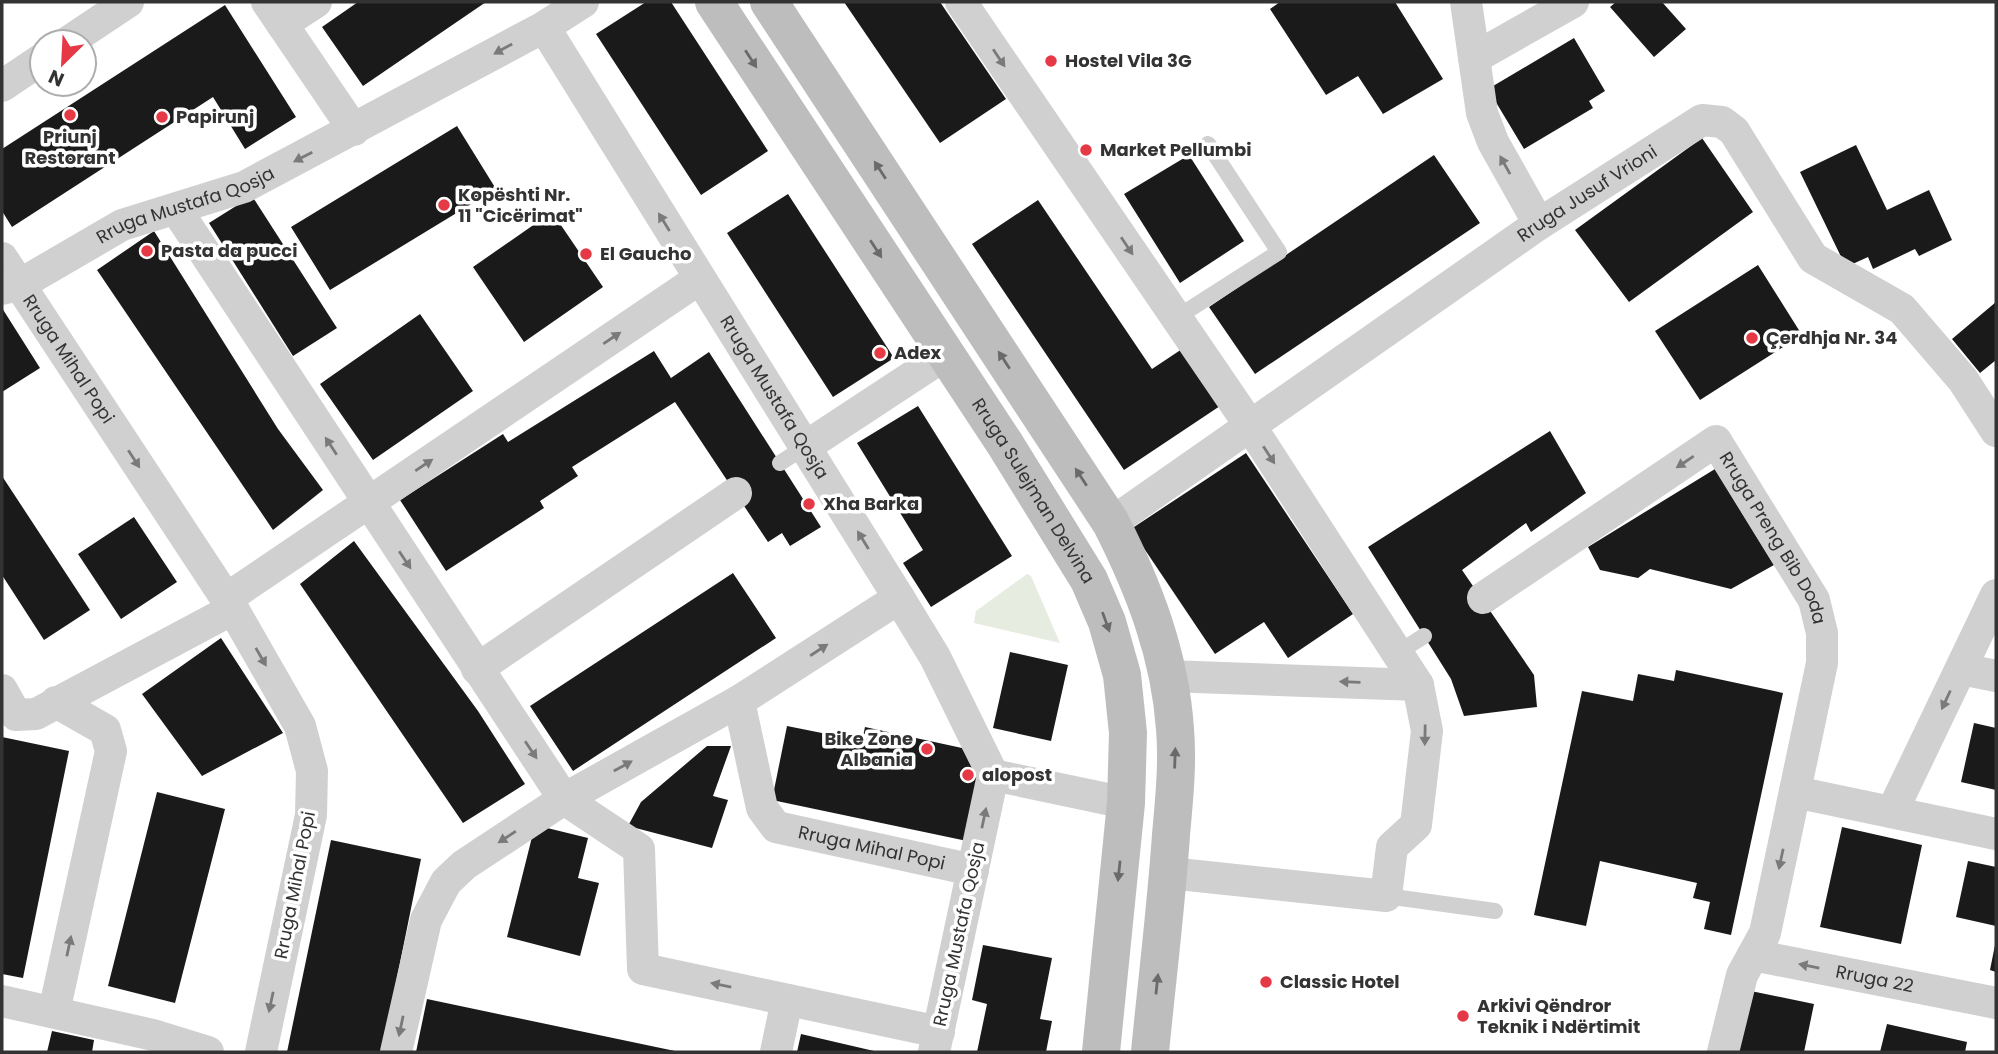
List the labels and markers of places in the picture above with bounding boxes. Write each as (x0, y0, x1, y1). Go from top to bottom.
place label: Hostel Vila 3G (1065, 48, 1192, 73)
marker: Hostel Vila 3G (1043, 53, 1059, 69)
place label: Papirunj (176, 104, 254, 129)
marker: Priunj Restorant (62, 107, 78, 123)
marker: Papirunj (154, 109, 170, 125)
place label: Priunj Restorant (24, 124, 116, 170)
place label: Market Pellumbi (1100, 137, 1251, 162)
marker: Market Pellumbi (1078, 142, 1094, 158)
place label: Kopështi Nr. 11 "Cicërimat" (458, 182, 583, 228)
marker: Kopështi Nr. 11 "Cicërimat" (436, 197, 452, 213)
place label: Pasta da pucci (161, 238, 298, 263)
place label: El Gaucho (600, 241, 691, 266)
marker: Pasta da pucci (139, 243, 155, 259)
marker: El Gaucho (578, 246, 594, 262)
place label: Çerdhja Nr. 34 (1766, 325, 1897, 350)
marker: Çerdhja Nr. 34 (1744, 330, 1760, 346)
place label: Adex (894, 340, 942, 365)
marker: Adex (872, 345, 888, 361)
place label: Xha Barka (823, 491, 919, 516)
marker: Xha Barka (801, 496, 817, 512)
place label: Bike Zone Albania (824, 726, 913, 772)
marker: Bike Zone Albania (919, 741, 935, 757)
place label: alopost (982, 762, 1052, 787)
marker: alopost (960, 767, 976, 783)
place label: Classic Hotel (1280, 969, 1400, 994)
marker: Classic Hotel (1258, 974, 1274, 990)
place label: Arkivi Qëndror Teknik i Ndërtimit (1477, 993, 1640, 1039)
marker: Arkivi Qëndror Teknik i Ndërtimit (1455, 1008, 1471, 1024)

